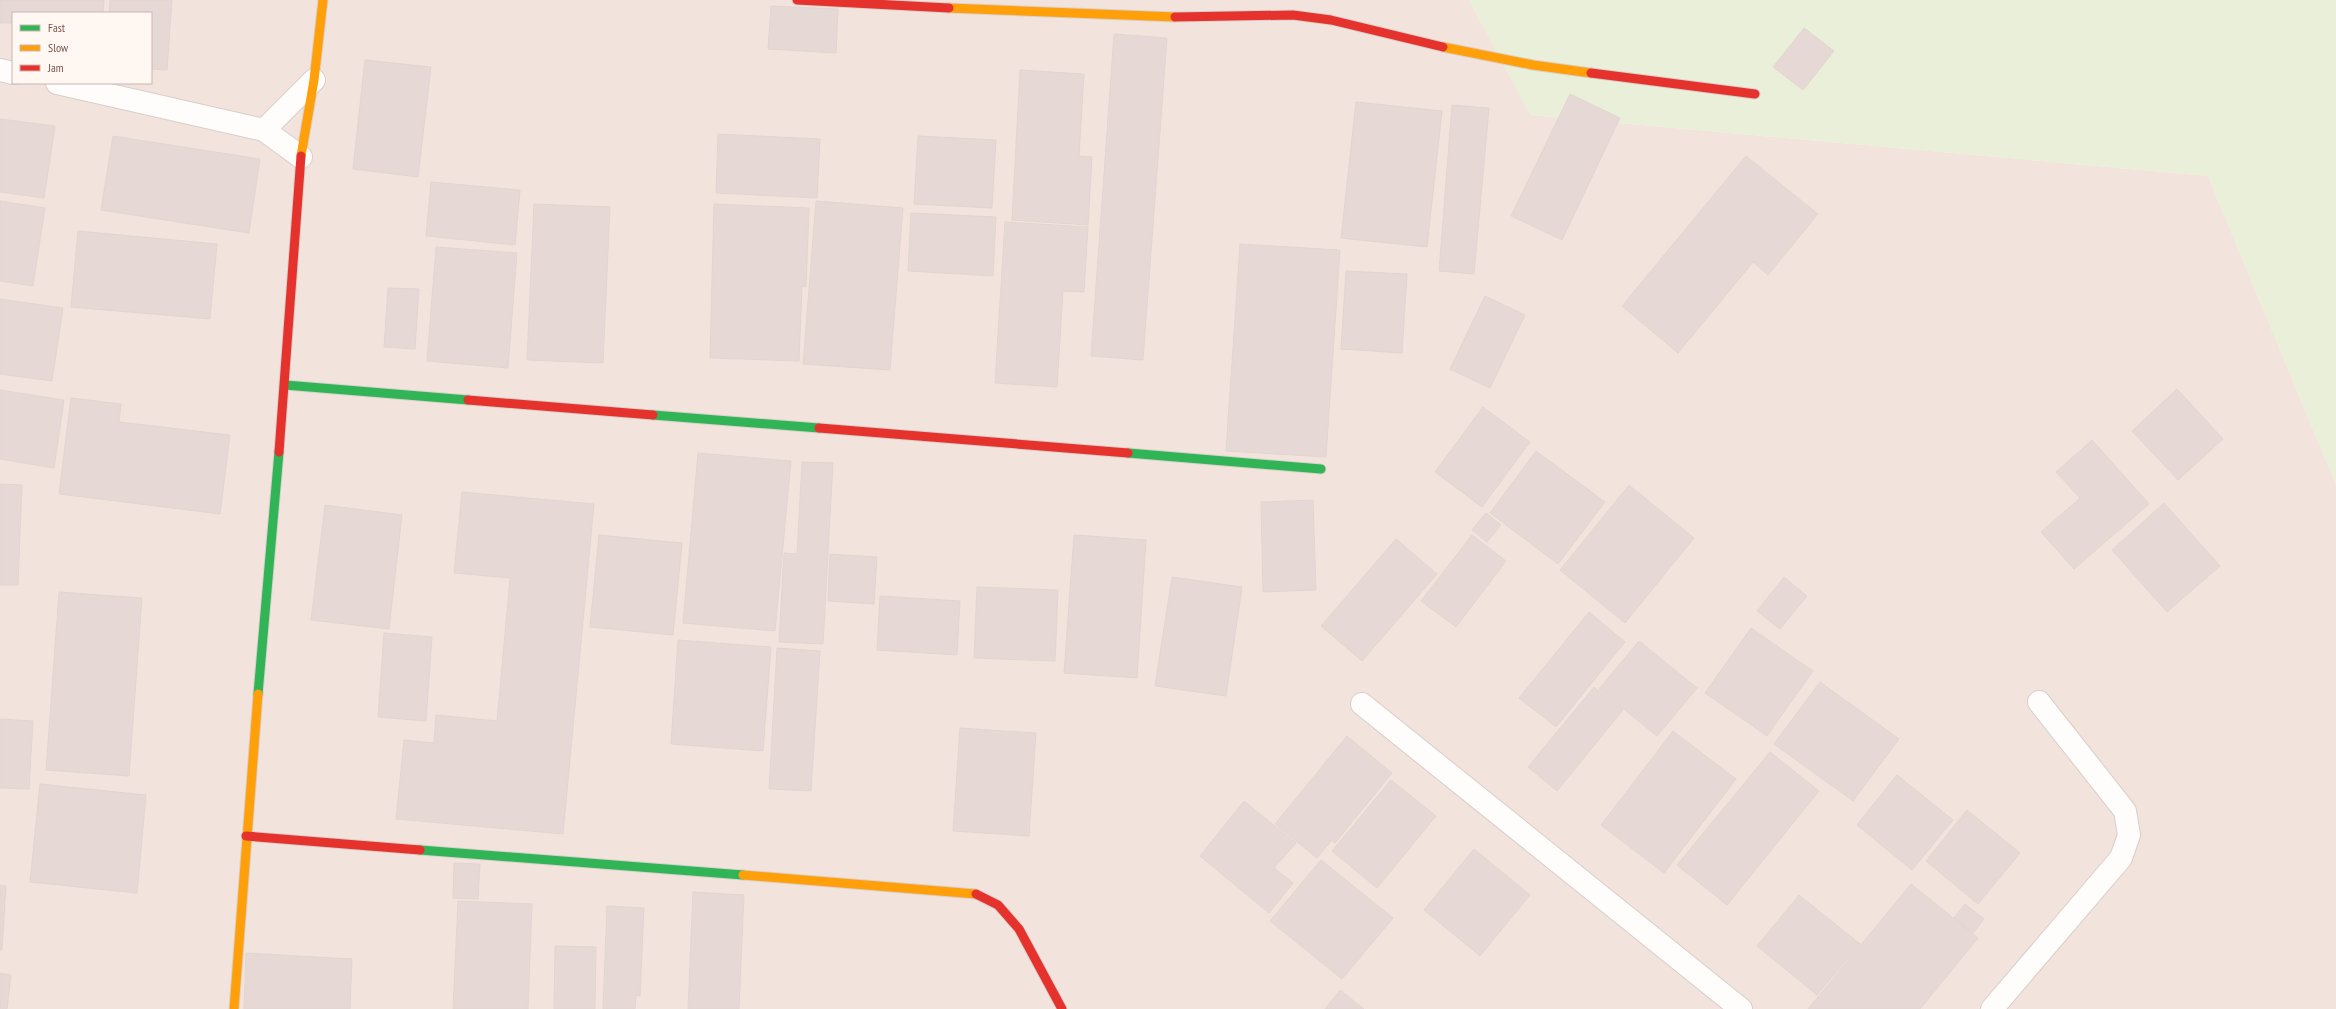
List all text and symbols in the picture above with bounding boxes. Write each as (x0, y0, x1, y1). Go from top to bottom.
legend (12, 12, 152, 84)
text: Fast (48, 20, 66, 35)
text: Slow (48, 40, 69, 55)
text: Jam (47, 60, 64, 75)

